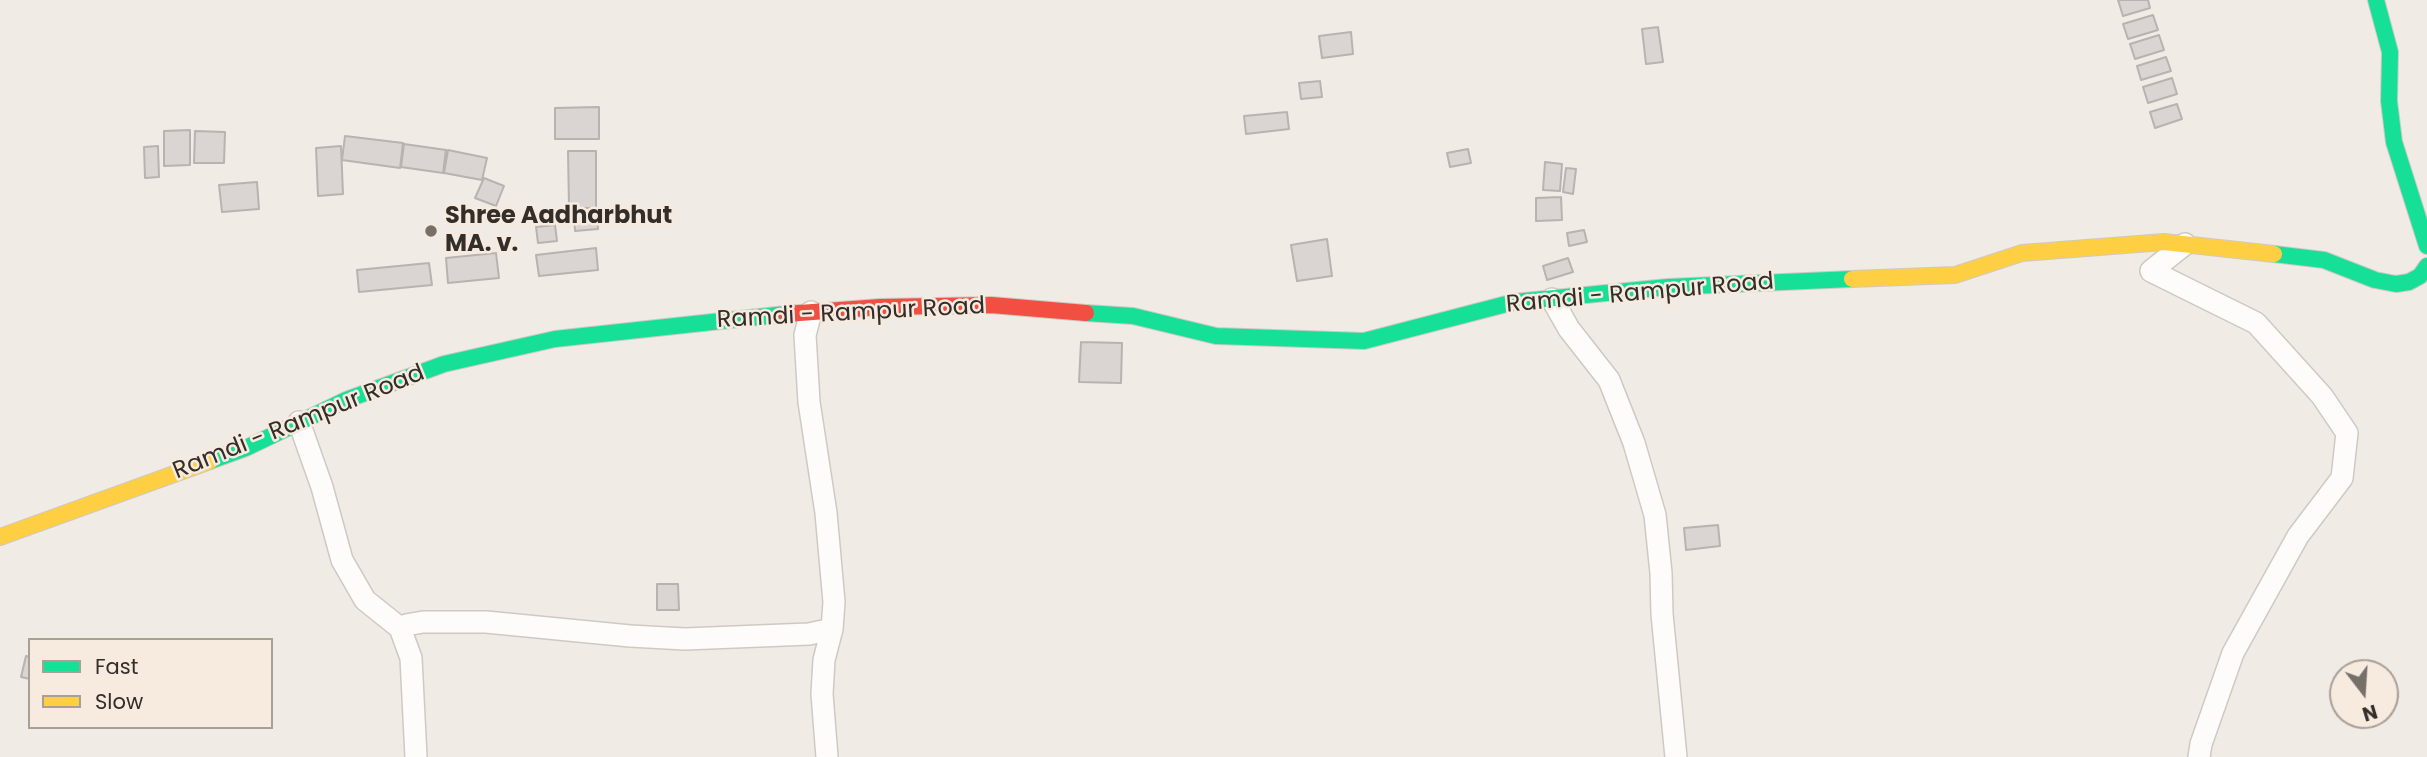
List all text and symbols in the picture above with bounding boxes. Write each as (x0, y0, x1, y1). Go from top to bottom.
place label: Shree Aadharbhut MA. v. (445, 203, 672, 259)
marker: Shree Aadharbhut MA. v. (423, 223, 439, 239)
street label: Ramdi - Rampur Road (1505, 268, 1775, 320)
street label: Ramdi - Rampur Road (716, 293, 986, 335)
street label: Ramdi - Rampur Road (169, 359, 429, 487)
legend (28, 638, 273, 729)
text: Fast (95, 652, 138, 681)
north arrow (2329, 659, 2399, 729)
text: Slow (95, 687, 143, 716)
text: N (2359, 698, 2380, 728)

